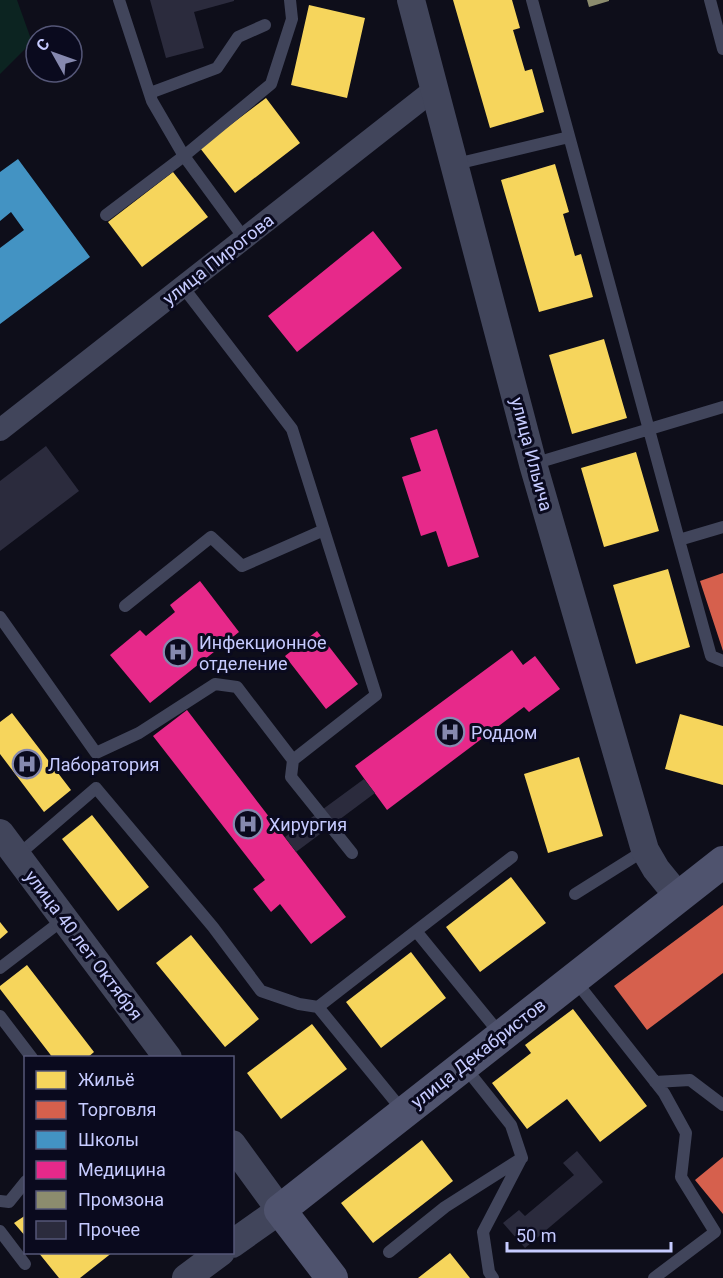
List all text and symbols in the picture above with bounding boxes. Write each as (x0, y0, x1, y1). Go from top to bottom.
north arrow (24, 24, 84, 84)
text: С (32, 35, 54, 55)
street label: улица Пирогова (158, 209, 278, 309)
street label: улица Ильича (507, 395, 557, 513)
place label: Инфекционное отделение (199, 632, 326, 674)
hospital icon: Инфекционное отделение (162, 636, 194, 668)
hospital icon: Роддом (434, 716, 466, 748)
place label: Роддом (471, 722, 537, 743)
hospital icon: Лаборатория (11, 748, 43, 780)
place label: Лаборатория (48, 754, 159, 775)
hospital icon: Хирургия (232, 808, 264, 840)
place label: Хирургия (269, 814, 347, 835)
street label: улица 40 лет Октября (21, 866, 147, 1024)
street label: улица Декабристов (407, 994, 549, 1112)
legend (24, 1056, 234, 1254)
text: Жильё (78, 1069, 134, 1090)
text: Торговля (78, 1099, 156, 1120)
text: Школы (78, 1129, 139, 1150)
text: Медицина (78, 1159, 166, 1180)
text: Промзона (78, 1189, 164, 1210)
scale bar (507, 1215, 670, 1253)
text: Прочее (78, 1219, 140, 1240)
text: 50 m (516, 1225, 556, 1246)

